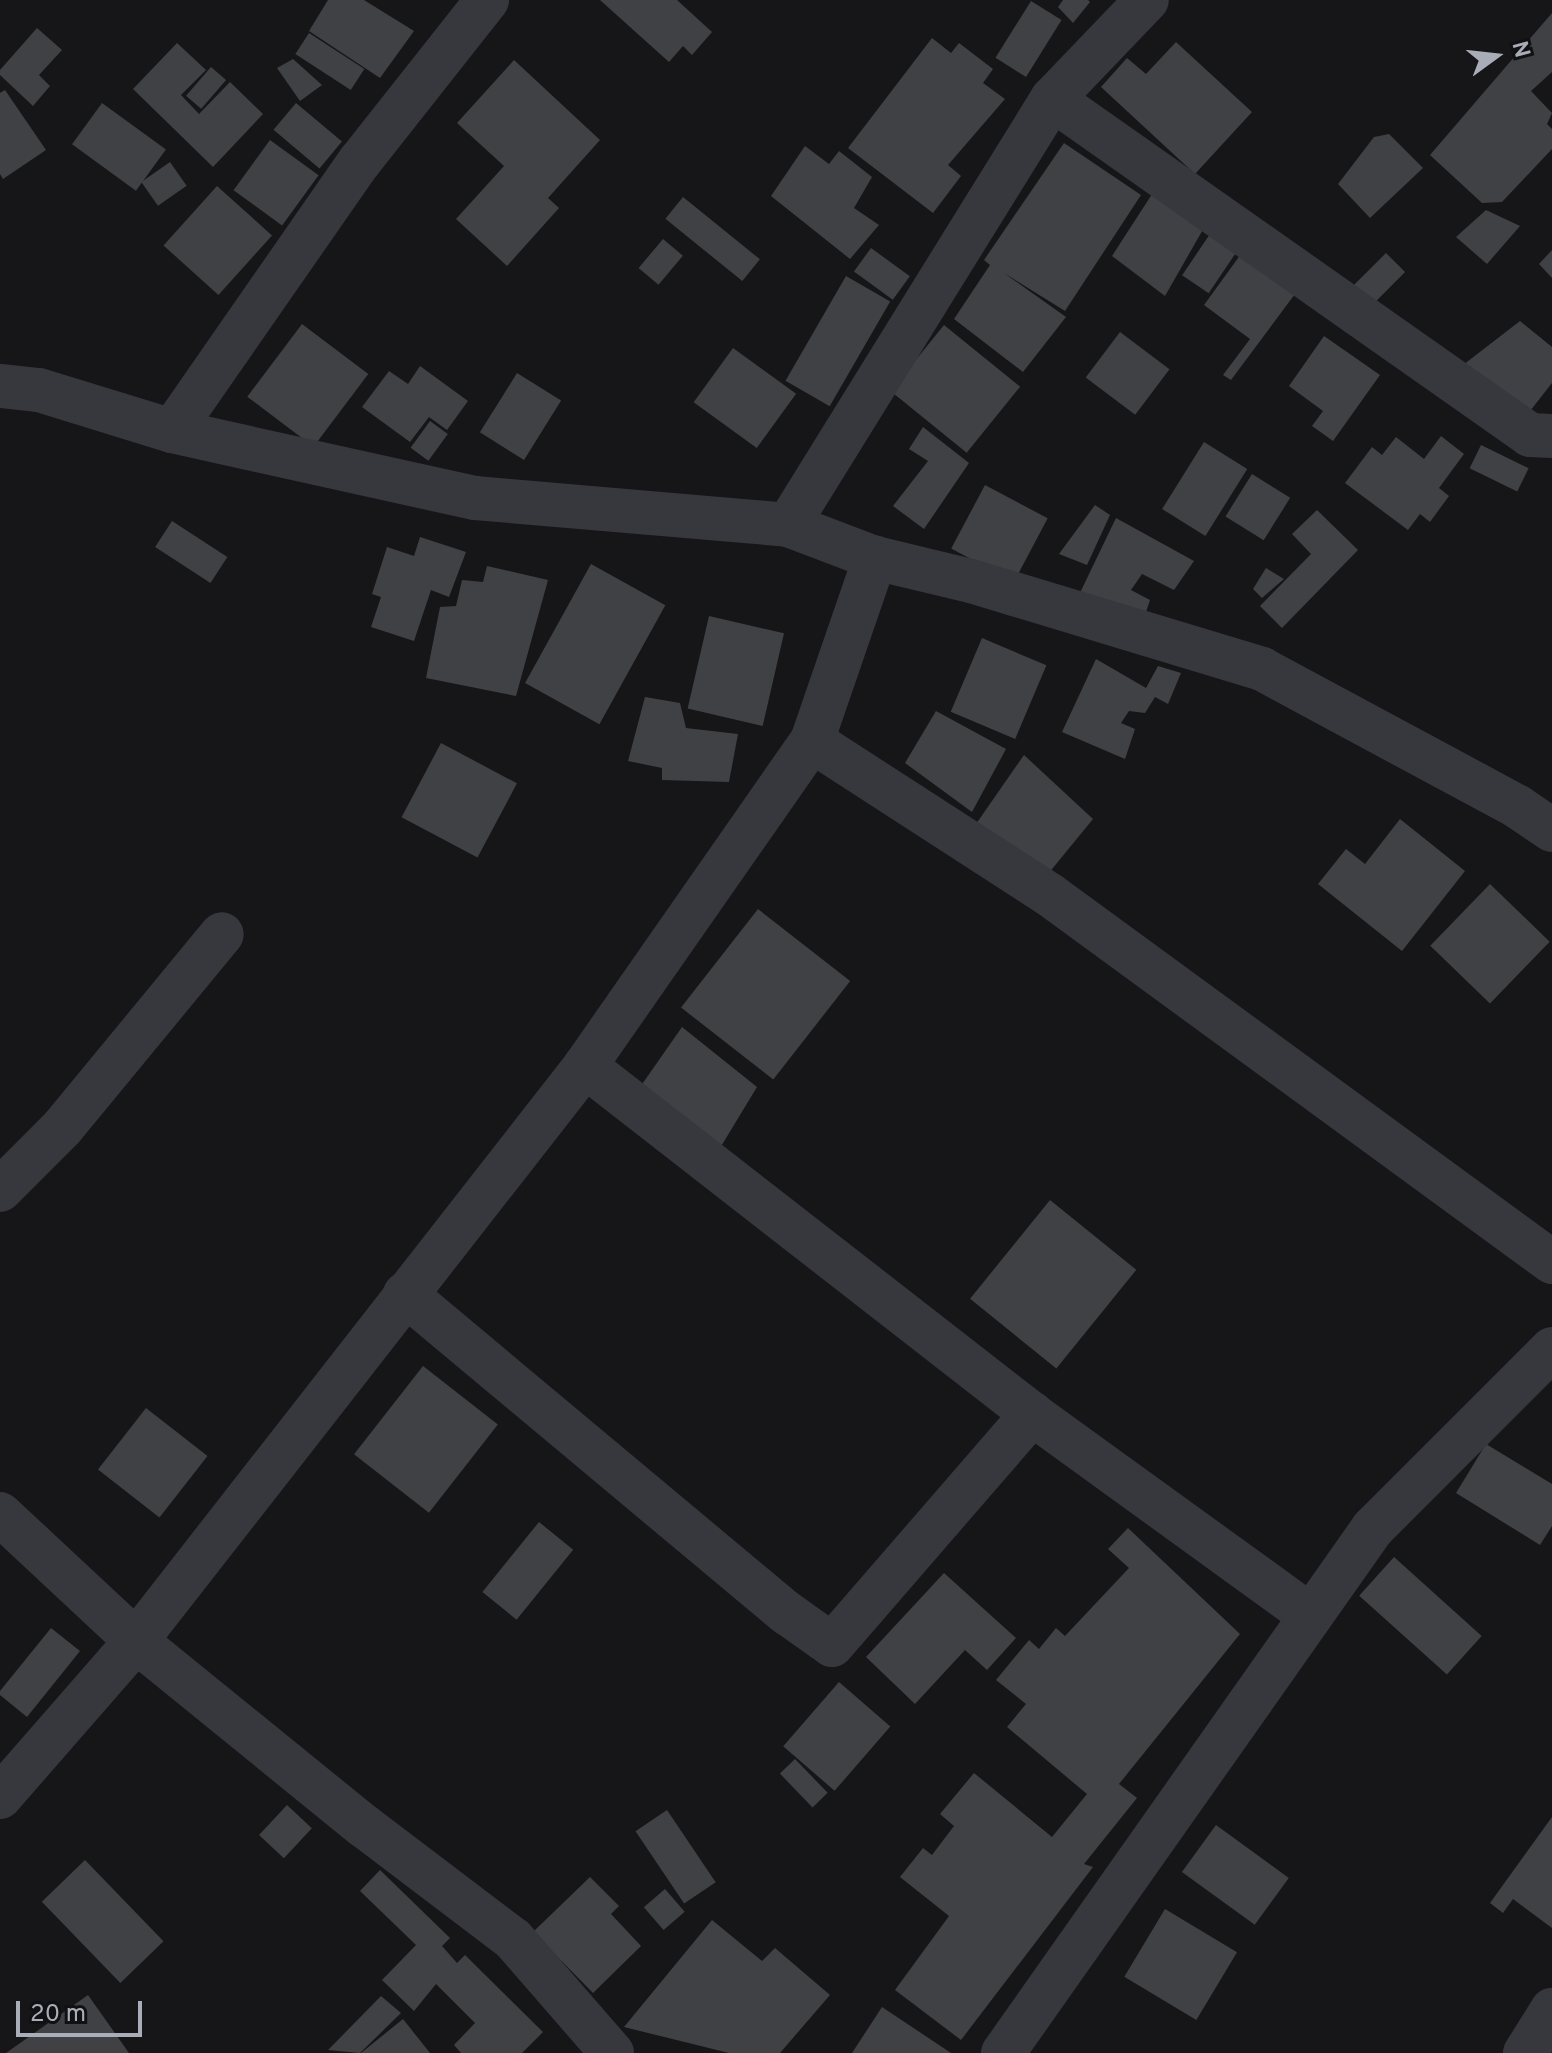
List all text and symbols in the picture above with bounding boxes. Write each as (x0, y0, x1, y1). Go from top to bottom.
north arrow (1456, 16, 1536, 96)
text: N (1505, 39, 1535, 61)
scale bar (20, 1985, 146, 2035)
text: 20 m (30, 2000, 86, 2030)

